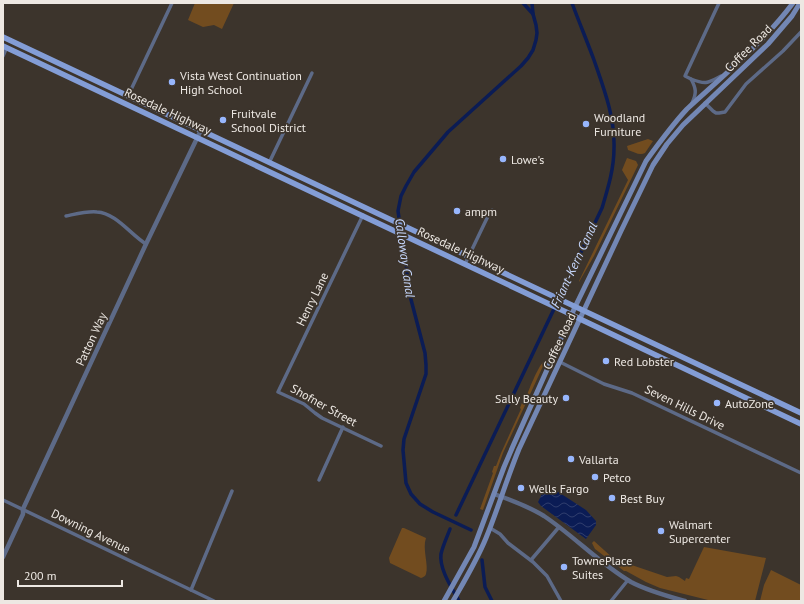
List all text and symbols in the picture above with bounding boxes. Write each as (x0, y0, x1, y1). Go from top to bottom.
street label: Coffee Road (721, 21, 775, 75)
place label: Vista West Continuation High School (179, 68, 302, 97)
marker: Vista West Continuation High School (167, 77, 177, 87)
street label: Rosedale Highway (122, 84, 214, 138)
place label: Fruitvale School District (231, 106, 306, 135)
place label: Woodland Furniture (594, 110, 645, 139)
marker: Fruitvale School District (218, 115, 228, 125)
marker: Woodland Furniture (581, 119, 591, 129)
place label: Lowe's (511, 152, 544, 167)
marker: Lowe's (498, 154, 508, 164)
place label: ampm (465, 204, 497, 219)
marker: ampm (452, 206, 462, 216)
water label: Calloway Canal (391, 217, 419, 299)
water label: Friant-Kern Canal (547, 219, 602, 311)
street label: Rosedale Highway (415, 223, 507, 277)
street label: Henry Lane (293, 270, 331, 328)
street label: Patton Way (72, 310, 110, 368)
street label: Coffee Road (539, 310, 579, 372)
place label: Red Lobster (614, 354, 674, 369)
marker: Red Lobster (601, 356, 611, 366)
street label: Shofner Street (288, 381, 360, 429)
street label: Seven Hills Drive (643, 381, 727, 433)
place label: Sally Beauty (495, 391, 558, 406)
marker: Sally Beauty (561, 393, 571, 403)
place label: AutoZone (725, 396, 774, 411)
marker: AutoZone (712, 398, 722, 408)
place label: Vallarta (578, 452, 619, 467)
marker: Vallarta (566, 454, 576, 464)
place label: Petco (603, 470, 631, 485)
marker: Petco (590, 472, 600, 482)
place label: Wells Fargo (529, 481, 589, 496)
marker: Wells Fargo (516, 483, 526, 493)
place label: Best Buy (620, 491, 665, 506)
marker: Best Buy (607, 493, 617, 503)
street label: Downing Avenue (49, 505, 133, 557)
place label: Walmart Supercenter (669, 517, 730, 546)
marker: Walmart Supercenter (656, 526, 666, 536)
place label: TownePlace Suites (572, 553, 632, 582)
scale bar (18, 562, 122, 588)
marker: TownePlace Suites (559, 562, 569, 572)
text: 200 m (24, 568, 57, 583)

